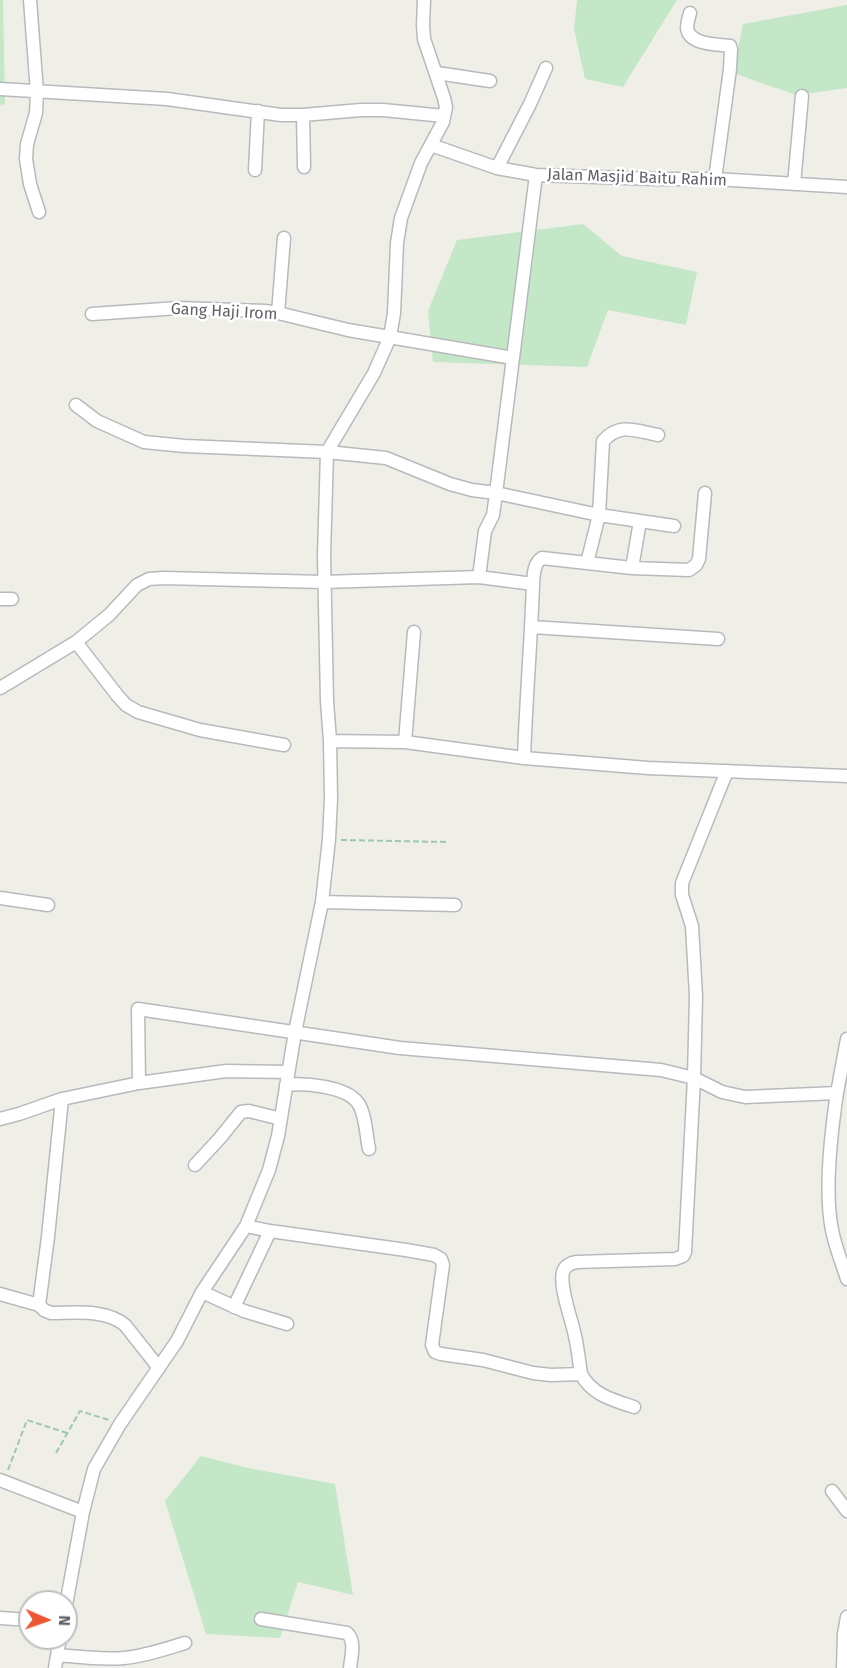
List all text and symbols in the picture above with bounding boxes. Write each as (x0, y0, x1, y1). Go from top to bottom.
street label: Jalan Masjid Baitu Rahim (547, 165, 727, 191)
street label: Gang Haji Irom (170, 300, 278, 324)
north arrow (18, 1590, 78, 1650)
text: N (55, 1615, 74, 1626)

